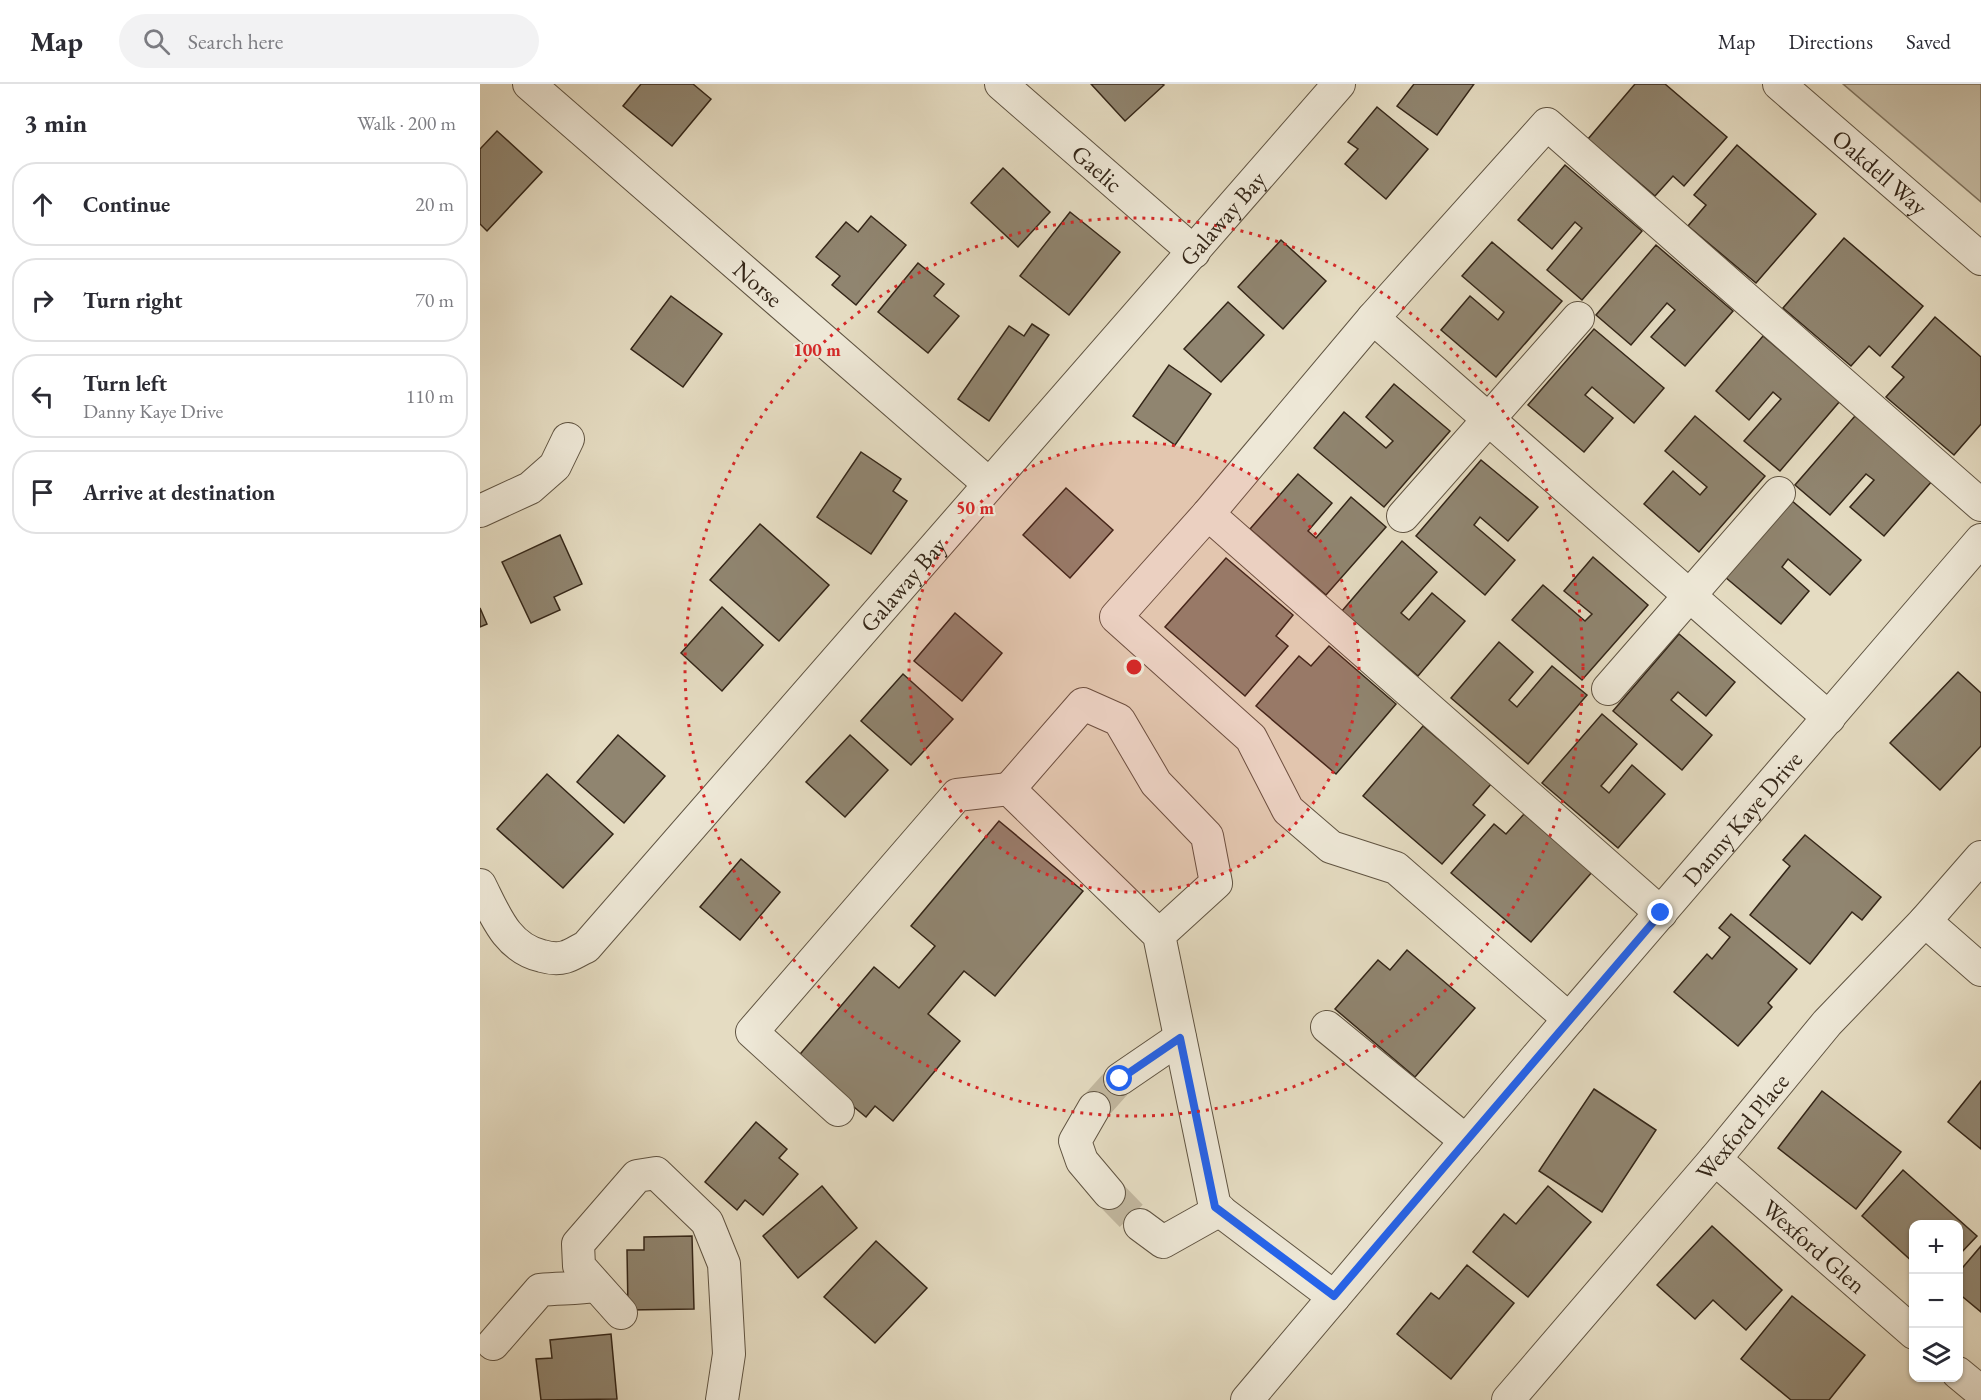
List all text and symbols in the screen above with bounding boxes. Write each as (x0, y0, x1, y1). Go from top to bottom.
search box (119, 14, 539, 68)
text: Map (30, 23, 83, 59)
icon: search (140, 25, 173, 58)
text: Search here (188, 27, 283, 56)
text: Map (1718, 28, 1755, 55)
text: Directions (1788, 28, 1873, 55)
text: Saved (1906, 28, 1951, 55)
text: 3 min (24, 106, 87, 140)
text: Walk · 200 m (357, 110, 456, 136)
street label: Oakdell Way (1826, 122, 1935, 222)
street label: Gaelic (1066, 137, 1130, 199)
street label: Galaway Bay (1172, 163, 1272, 272)
icon: ahead (26, 188, 59, 221)
text: Continue (83, 190, 170, 219)
text: 20 m (415, 191, 454, 217)
street label: Norse (727, 253, 790, 314)
icon: right (26, 284, 59, 317)
text: Turn right (83, 286, 182, 315)
text: 70 m (415, 287, 454, 313)
text: 100 m (793, 338, 841, 361)
text: Turn left (83, 369, 167, 398)
icon: left (26, 380, 59, 413)
text: 110 m (406, 383, 454, 409)
text: Danny Kaye Drive (83, 398, 223, 424)
icon: arrive (26, 476, 59, 509)
text: Arrive at destination (83, 478, 275, 507)
text: 50 m (956, 496, 994, 519)
street label: Galaway Bay (853, 530, 953, 638)
centre of rings (1124, 657, 1144, 677)
street label: Danny Kaye Drive (1675, 744, 1809, 892)
route end (1647, 899, 1673, 925)
route start (1106, 1065, 1132, 1091)
street label: Wexford Place (1688, 1066, 1795, 1186)
street label: Wexford Glen (1756, 1192, 1873, 1300)
map controls (1909, 1220, 1963, 1382)
button: + (1909, 1220, 1963, 1274)
button: − (1909, 1274, 1963, 1328)
button: layers (1909, 1328, 1963, 1382)

